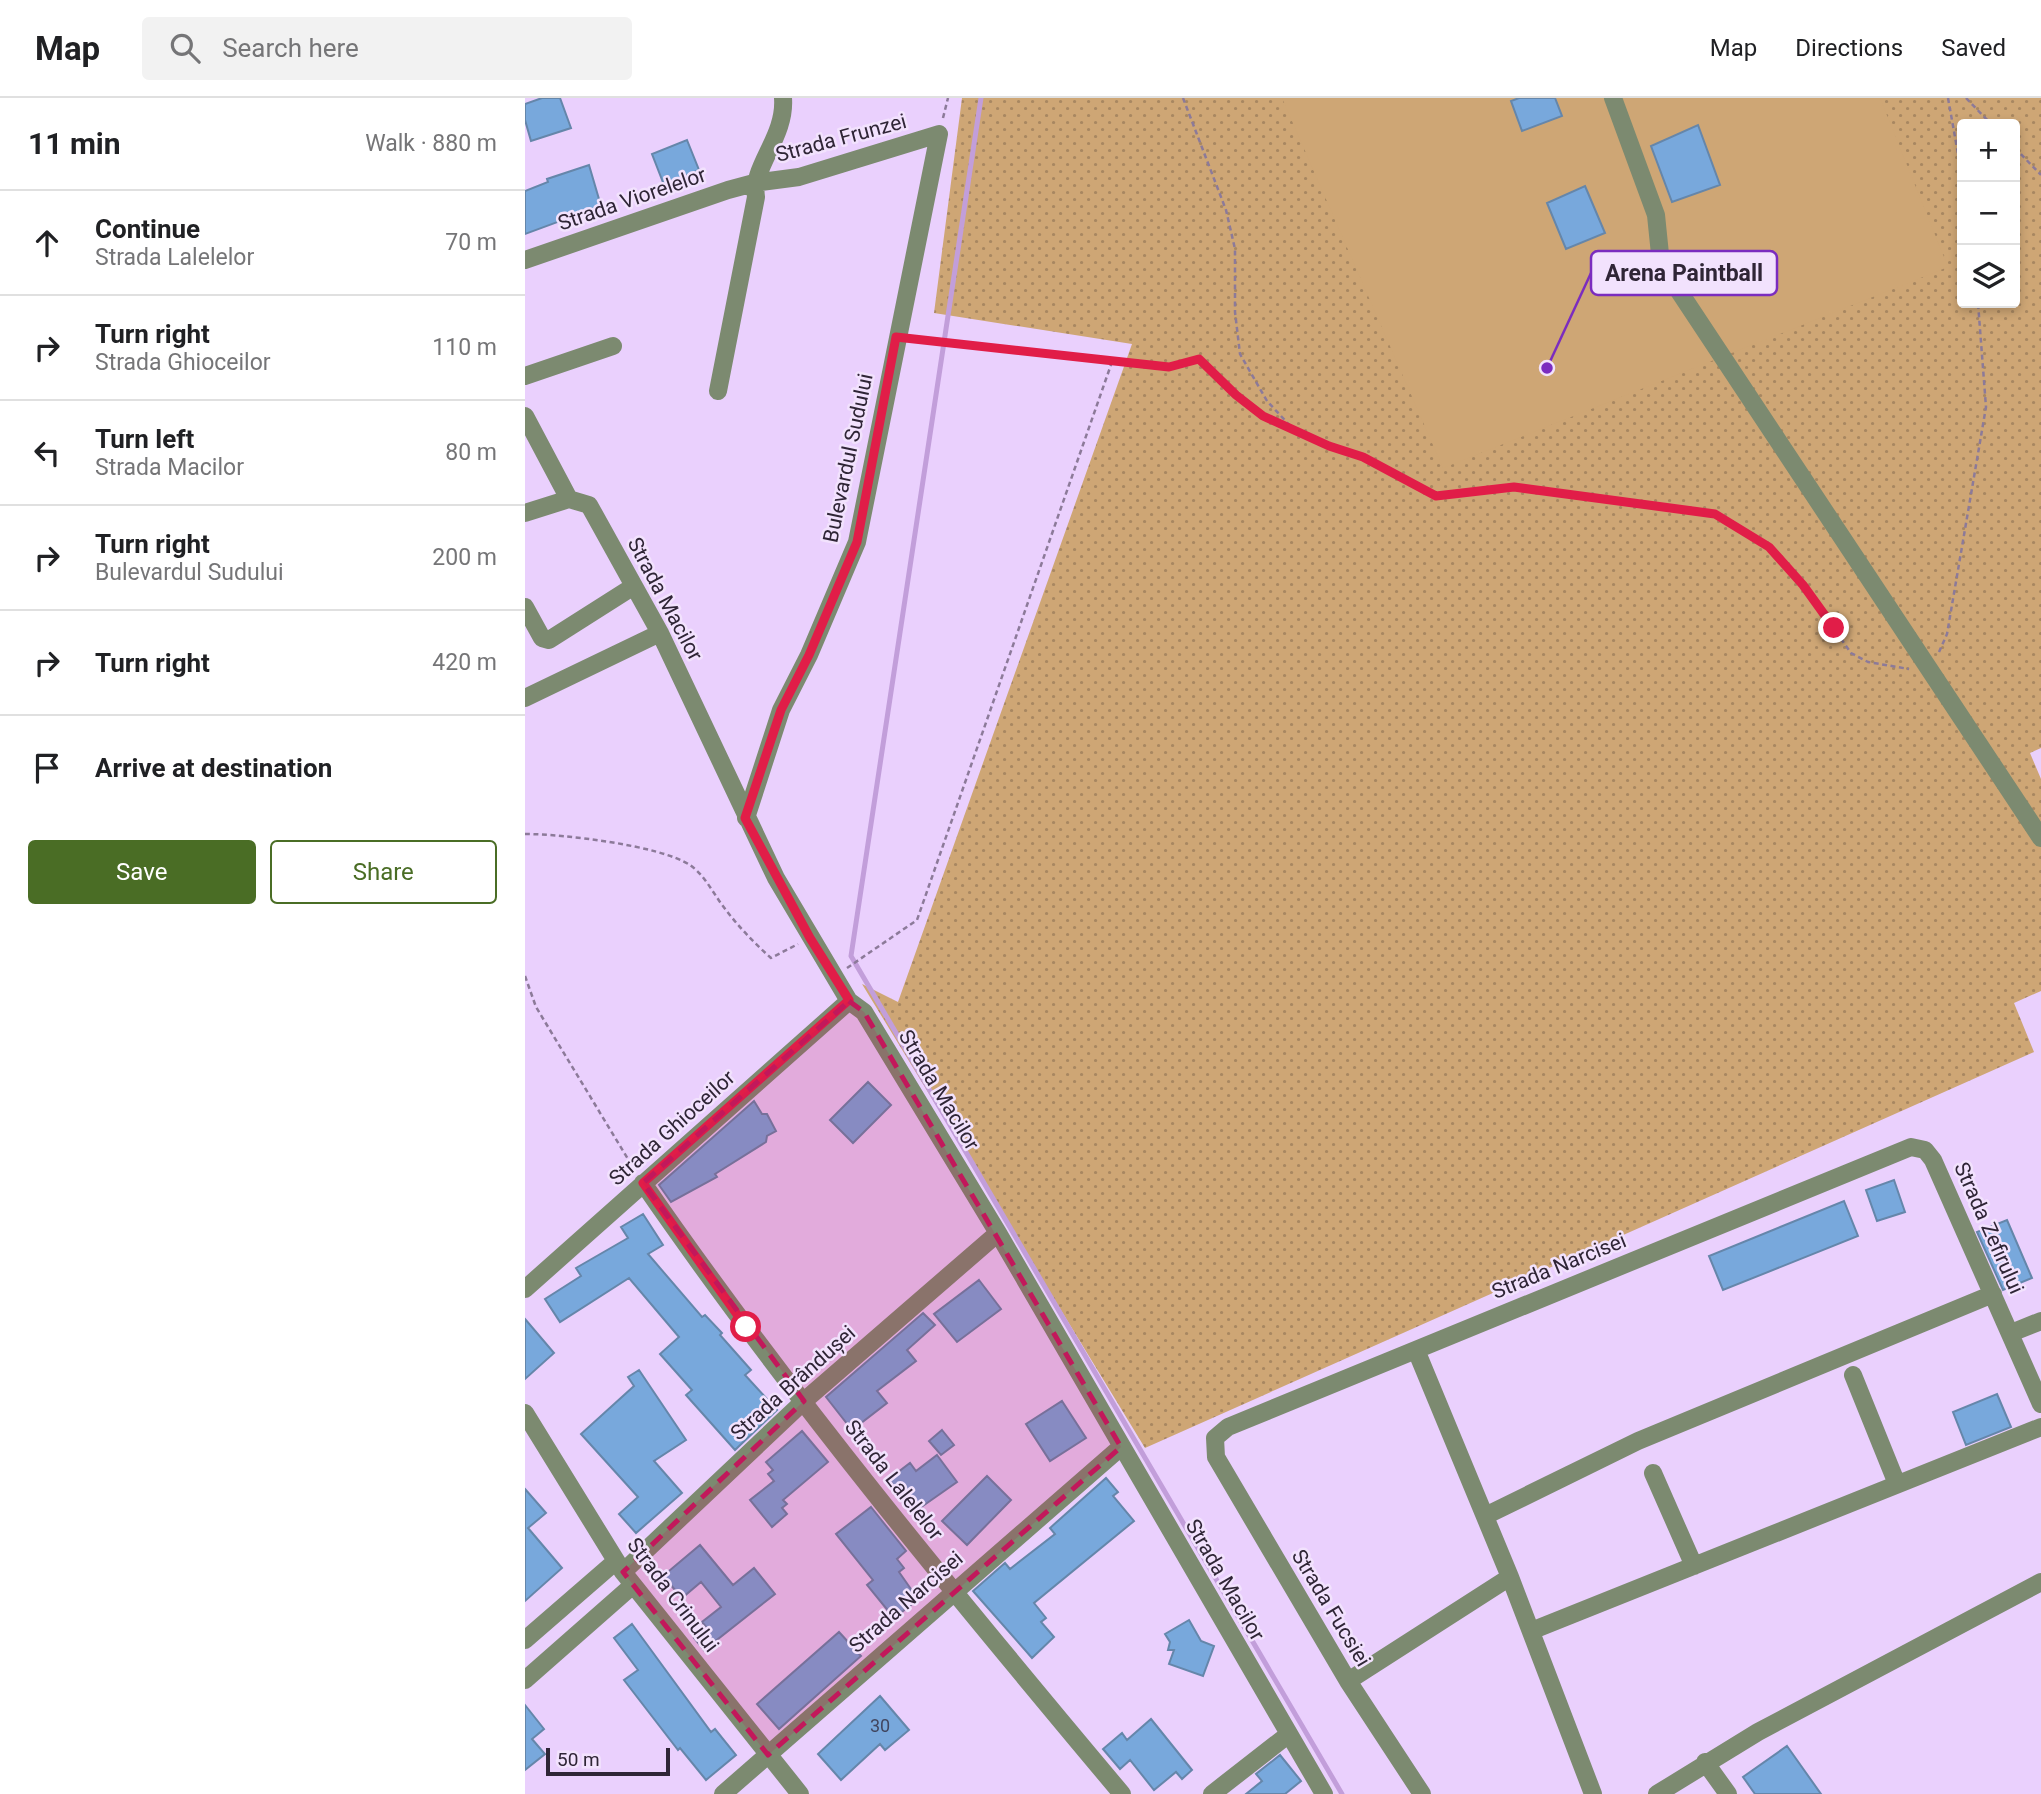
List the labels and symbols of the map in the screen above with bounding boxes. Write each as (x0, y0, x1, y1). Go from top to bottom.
street label: Strada Frunzei (773, 109, 909, 167)
street label: Strada Viorelelor (555, 162, 709, 236)
callout: Arena Paintball (1591, 251, 1777, 295)
text: Arena Paintball (1605, 260, 1763, 287)
street label: Bulevardul Sudului (818, 371, 878, 545)
street label: Strada Macilor (622, 533, 708, 665)
route end (1818, 612, 1849, 643)
street label: Strada Macilor (894, 1026, 984, 1154)
street label: Strada Ghioceilor (604, 1065, 740, 1191)
street label: Strada Zefirului (1949, 1158, 2029, 1298)
street label: Strada Narcisei (1488, 1228, 1630, 1304)
route start (730, 1311, 761, 1342)
street label: Strada Brândușei (726, 1321, 860, 1445)
street label: Strada Lalelelor (840, 1415, 948, 1545)
street label: Strada Macilor (1181, 1515, 1269, 1645)
street label: Strada Crinului (622, 1533, 724, 1657)
street label: Strada Fucsiei (1287, 1545, 1375, 1671)
street label: Strada Narcisei (844, 1546, 968, 1658)
house number: 30 (870, 1715, 890, 1736)
scale bar (546, 1745, 670, 1777)

